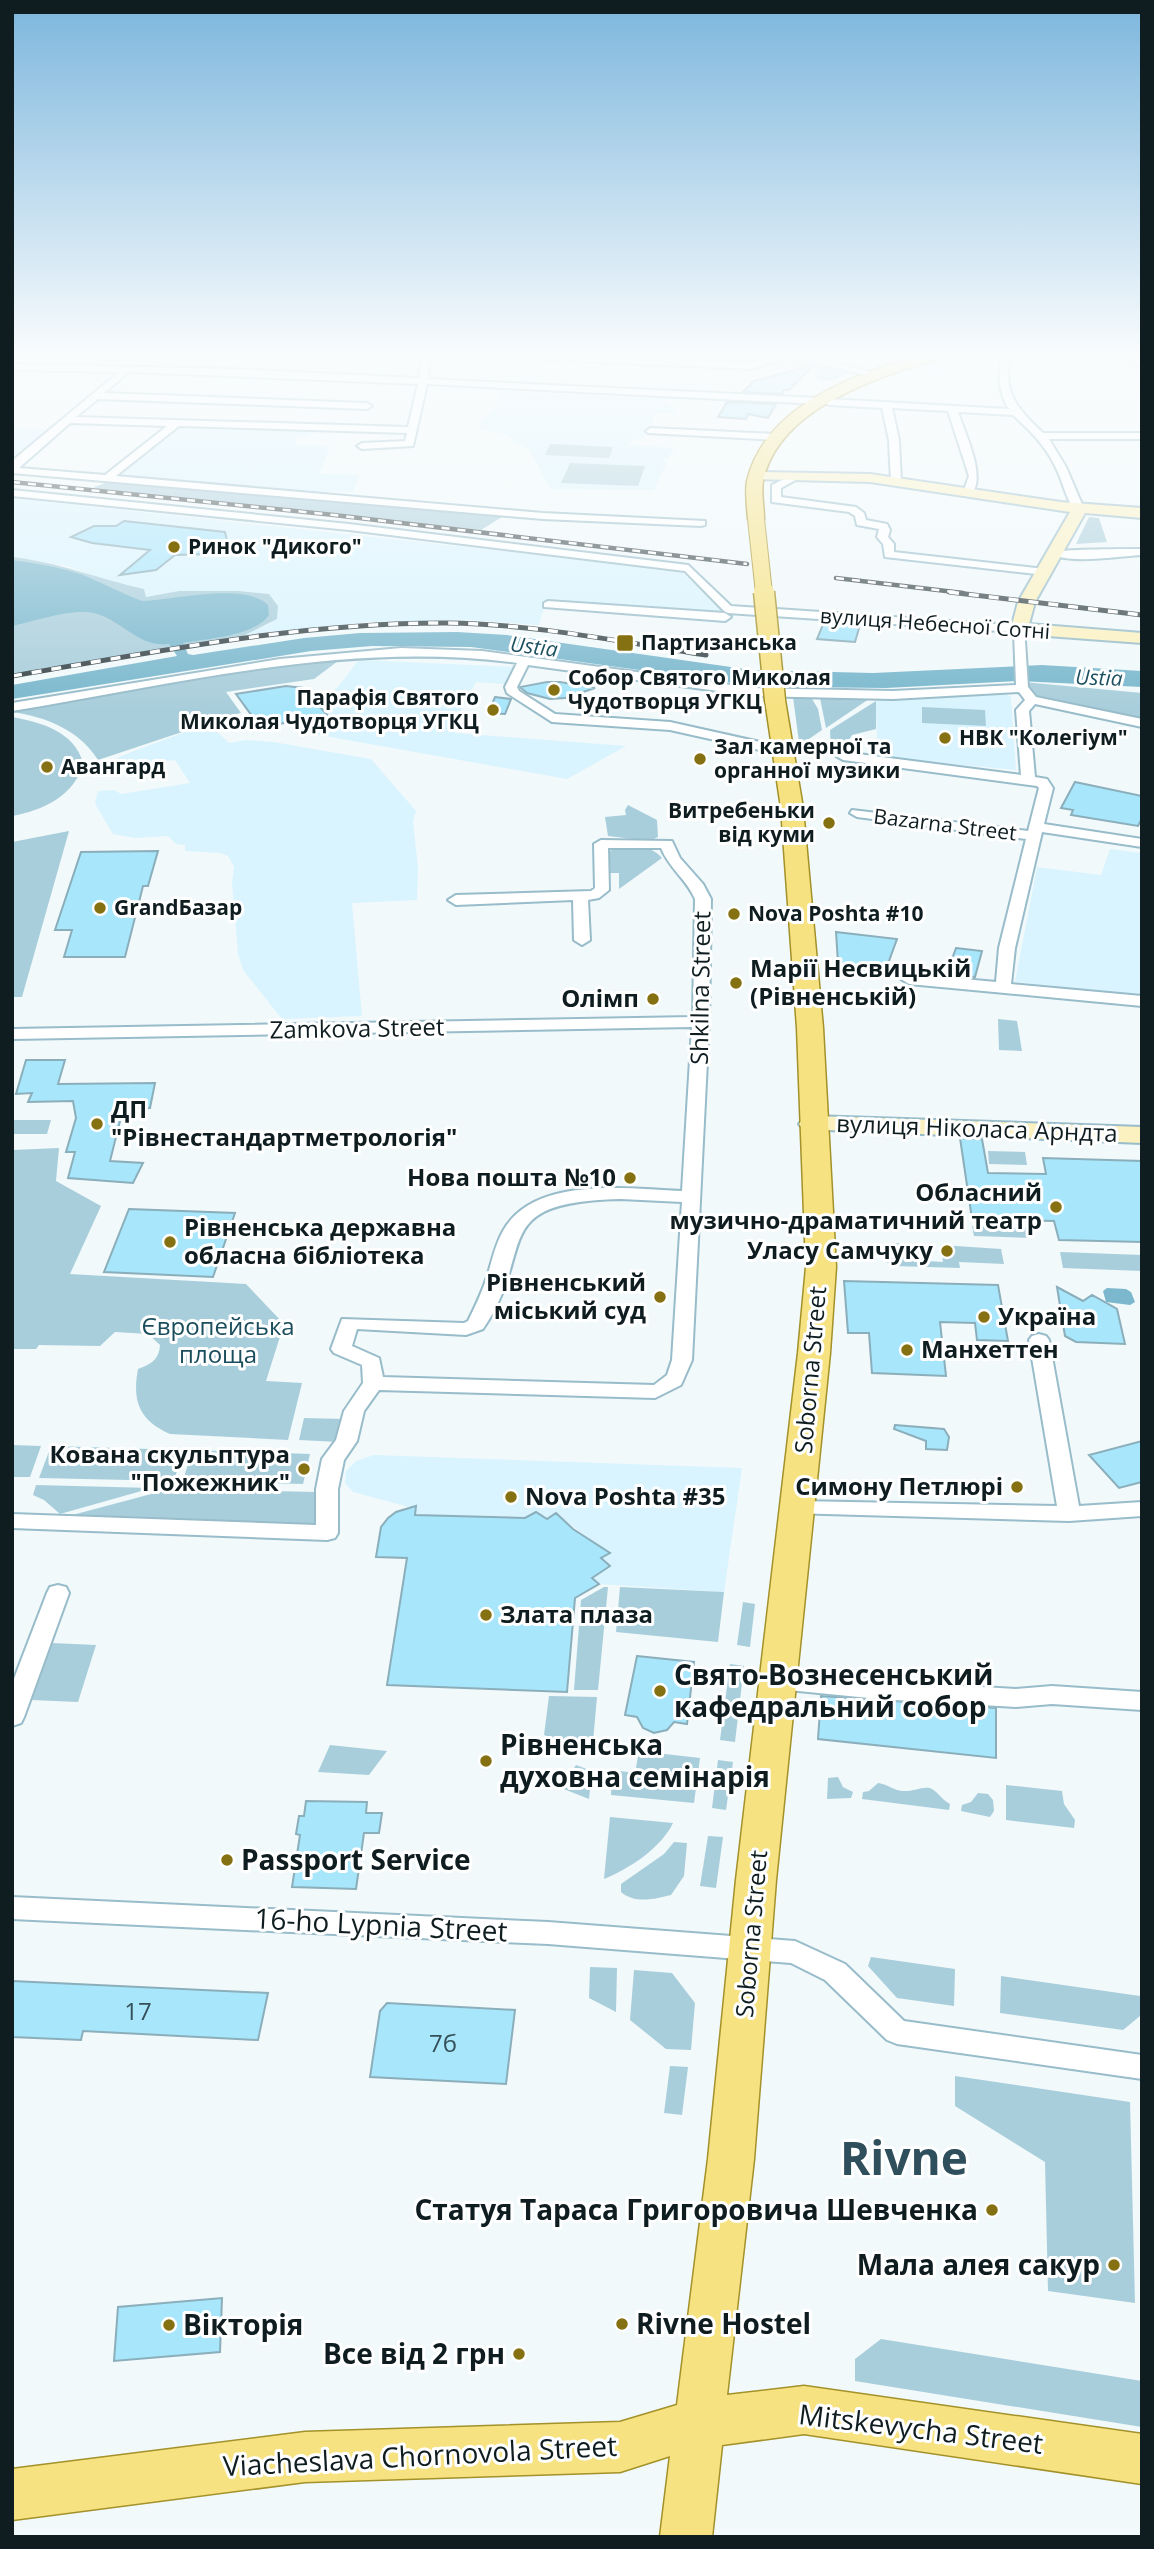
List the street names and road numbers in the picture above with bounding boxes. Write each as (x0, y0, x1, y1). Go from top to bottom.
street label: вулиця Небесної Сотні (819, 601, 1051, 645)
street label: Bazarna Street (872, 801, 1018, 847)
street label: Shkilna Street (682, 911, 717, 1065)
street label: Zamkova Street (269, 1009, 445, 1046)
street label: вулиця Ніколаса Арндта (836, 1106, 1118, 1149)
street label: Soborna Street (786, 1285, 833, 1455)
street label: Soborna Street (727, 1849, 774, 2019)
street label: 16-ho Lypnia Street (254, 1898, 509, 1950)
street label: Mitskevycha Street (797, 2394, 1045, 2462)
street label: Viacheslava Chornovola Street (222, 2426, 618, 2484)

